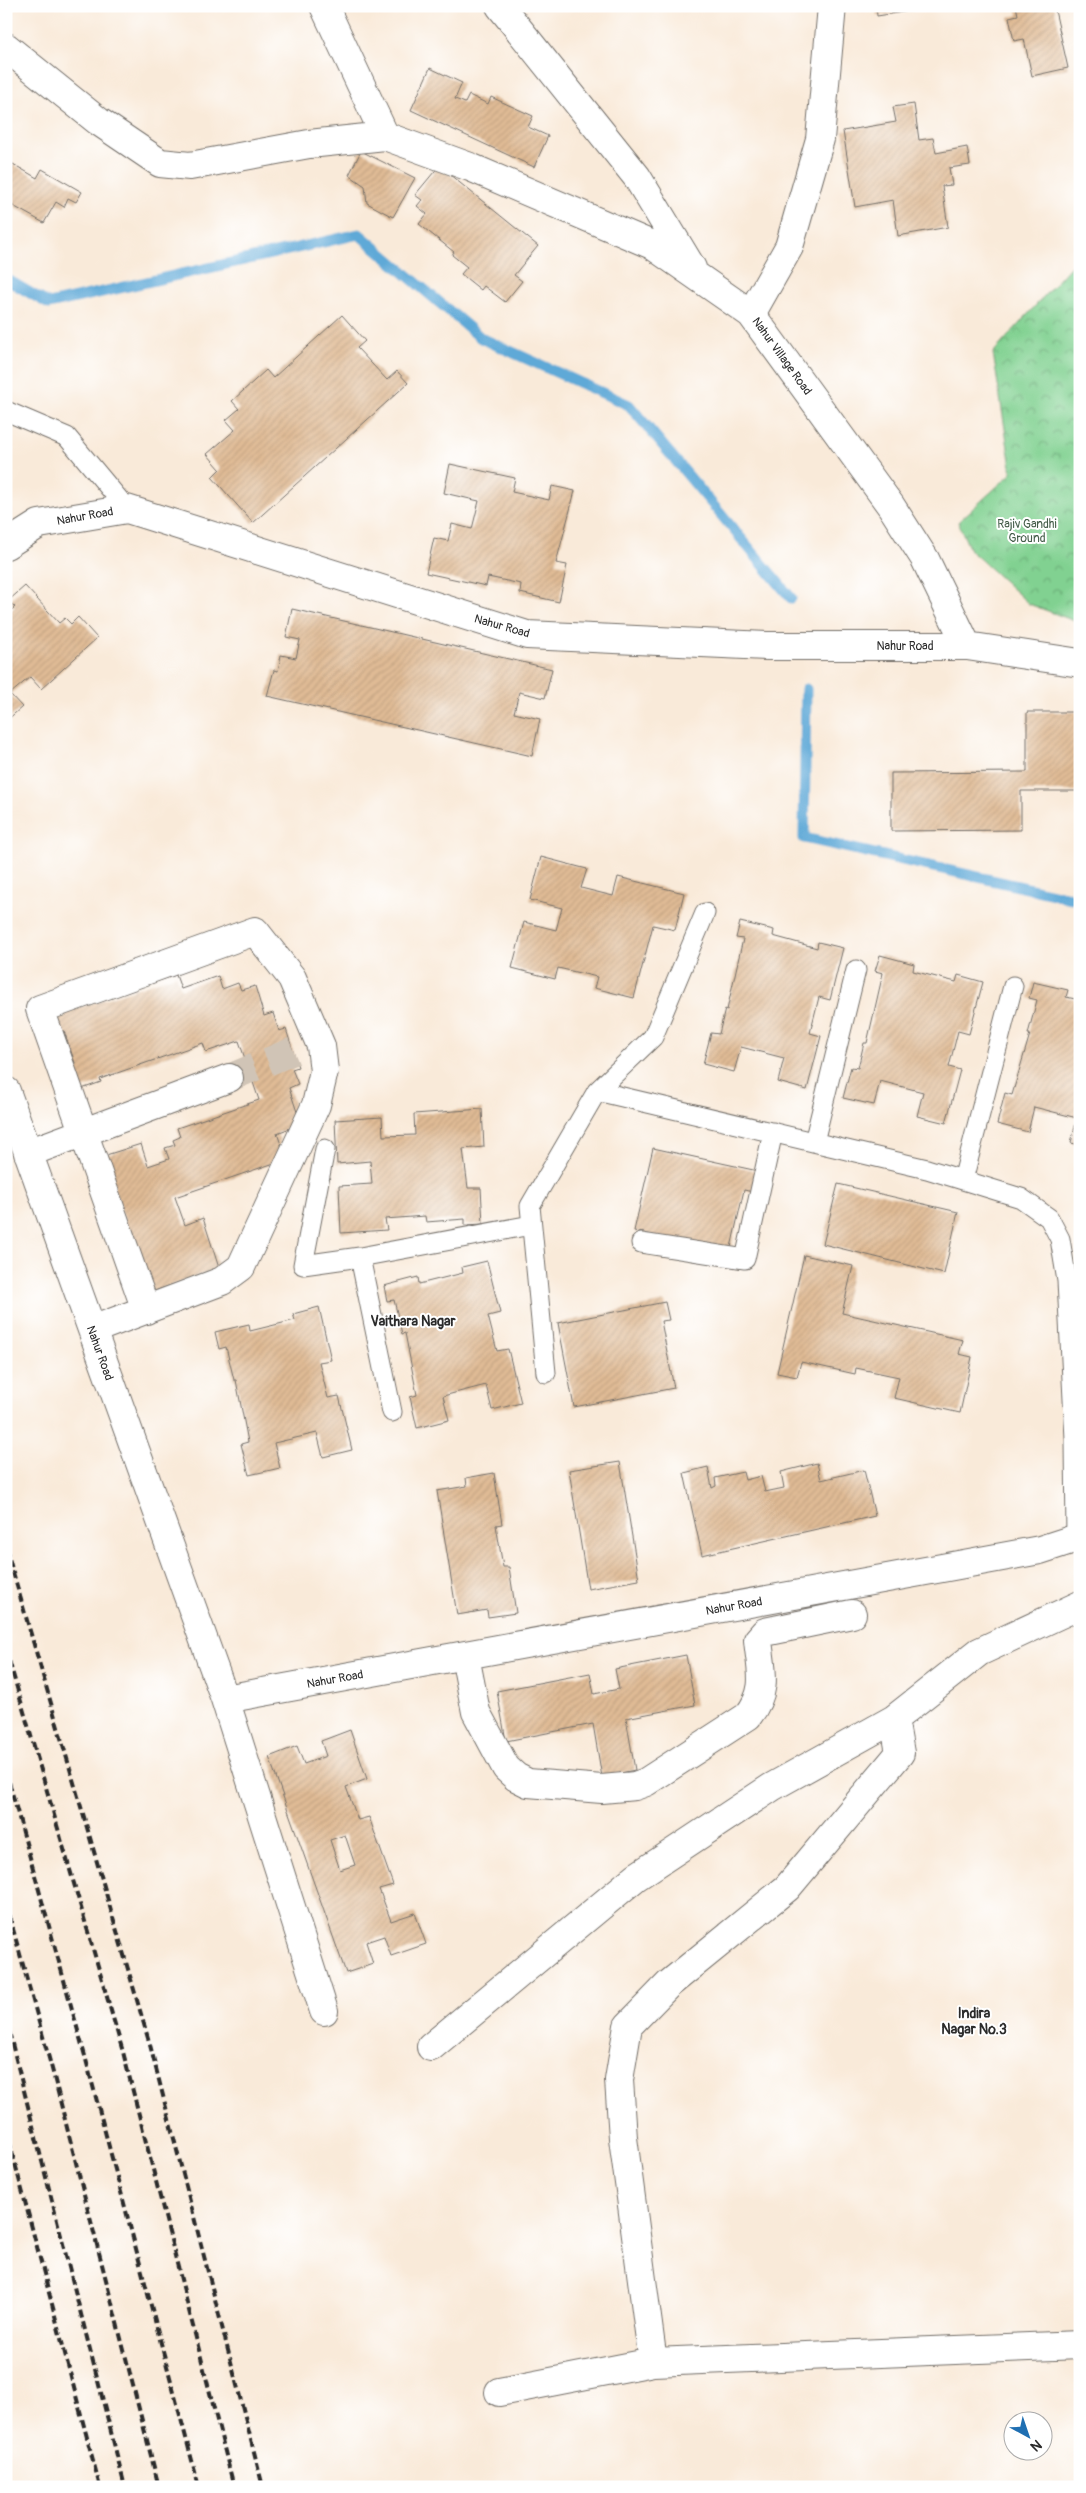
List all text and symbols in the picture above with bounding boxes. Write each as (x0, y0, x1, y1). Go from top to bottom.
street label: Nahur Village Road (748, 315, 815, 398)
street label: Nahur Road (56, 504, 115, 529)
park label: Rajiv Gandhi Ground (997, 517, 1057, 546)
street label: Nahur Road (472, 611, 531, 642)
street label: Nahur Road (876, 639, 934, 654)
district label: Vaithara Nagar (370, 1313, 457, 1330)
street label: Nahur Road (83, 1324, 116, 1383)
street label: Nahur Road (705, 1594, 764, 1619)
street label: Nahur Road (306, 1667, 365, 1692)
district label: Indira Nagar No.3 (941, 2005, 1007, 2038)
north arrow (1004, 2410, 1054, 2460)
text: N (1027, 2436, 1045, 2455)

